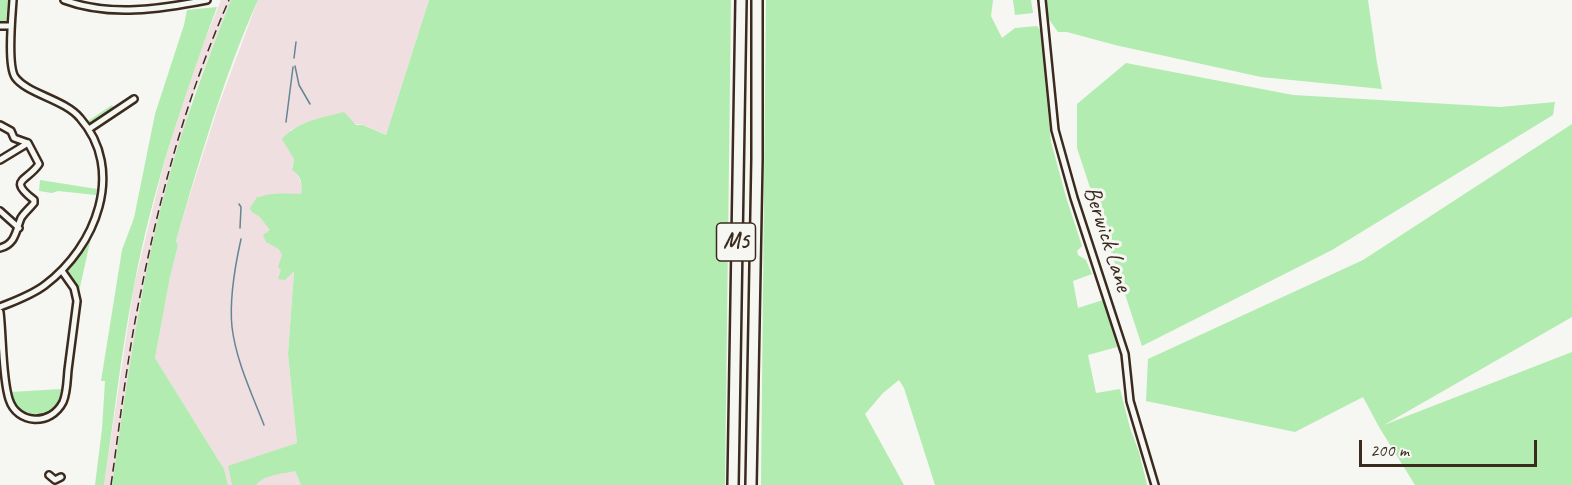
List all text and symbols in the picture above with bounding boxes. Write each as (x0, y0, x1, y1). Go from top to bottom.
street label: Berwick Lane (1077, 183, 1137, 295)
road number: M5 (716, 223, 756, 261)
scale bar (1362, 428, 1540, 466)
text: 200 m (1370, 439, 1409, 461)

